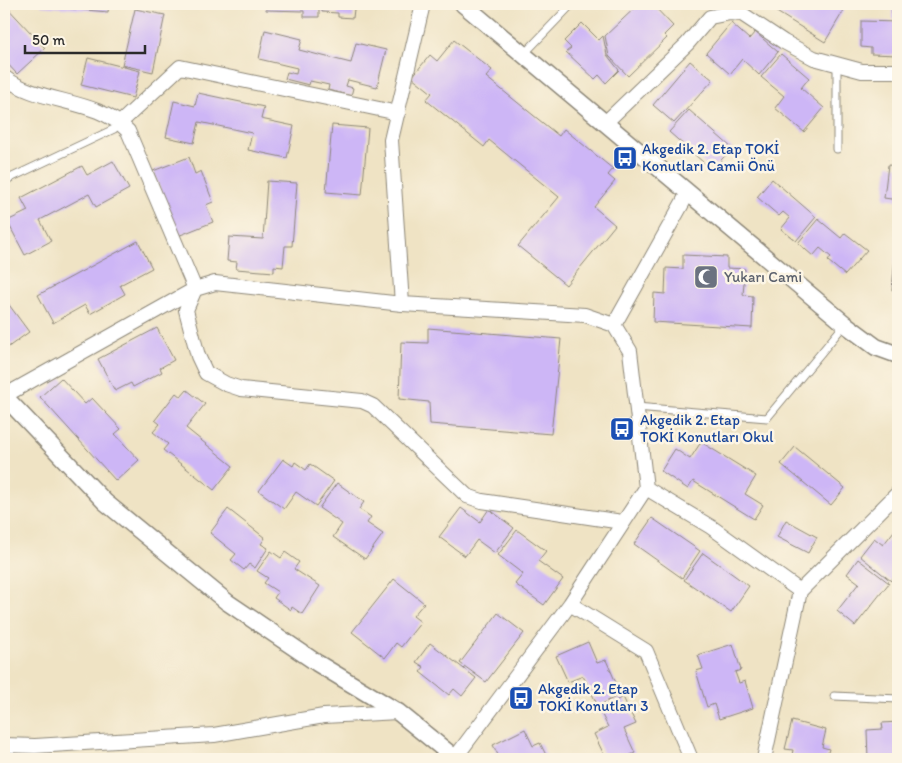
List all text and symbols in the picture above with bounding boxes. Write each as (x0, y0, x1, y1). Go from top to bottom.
scale bar (25, 22, 145, 54)
text: 50 m (32, 31, 65, 49)
place label: Akgedik 2. Etap TOKİ Konutları Camii Önü (642, 140, 779, 175)
bus stop icon: Akgedik 2. Etap TOKİ Konutları Camii Önü (612, 145, 638, 171)
mosque icon: Yukarı Cami (693, 264, 719, 290)
place label: Yukarı Cami (724, 268, 802, 286)
place label: Akgedik 2. Etap TOKİ Konutları Okul (640, 411, 774, 446)
bus stop icon: Akgedik 2. Etap TOKİ Konutları Okul (609, 416, 635, 442)
place label: Akgedik 2. Etap TOKİ Konutları 3 (538, 680, 648, 715)
bus stop icon: Akgedik 2. Etap TOKİ Konutları 3 (508, 685, 534, 711)

